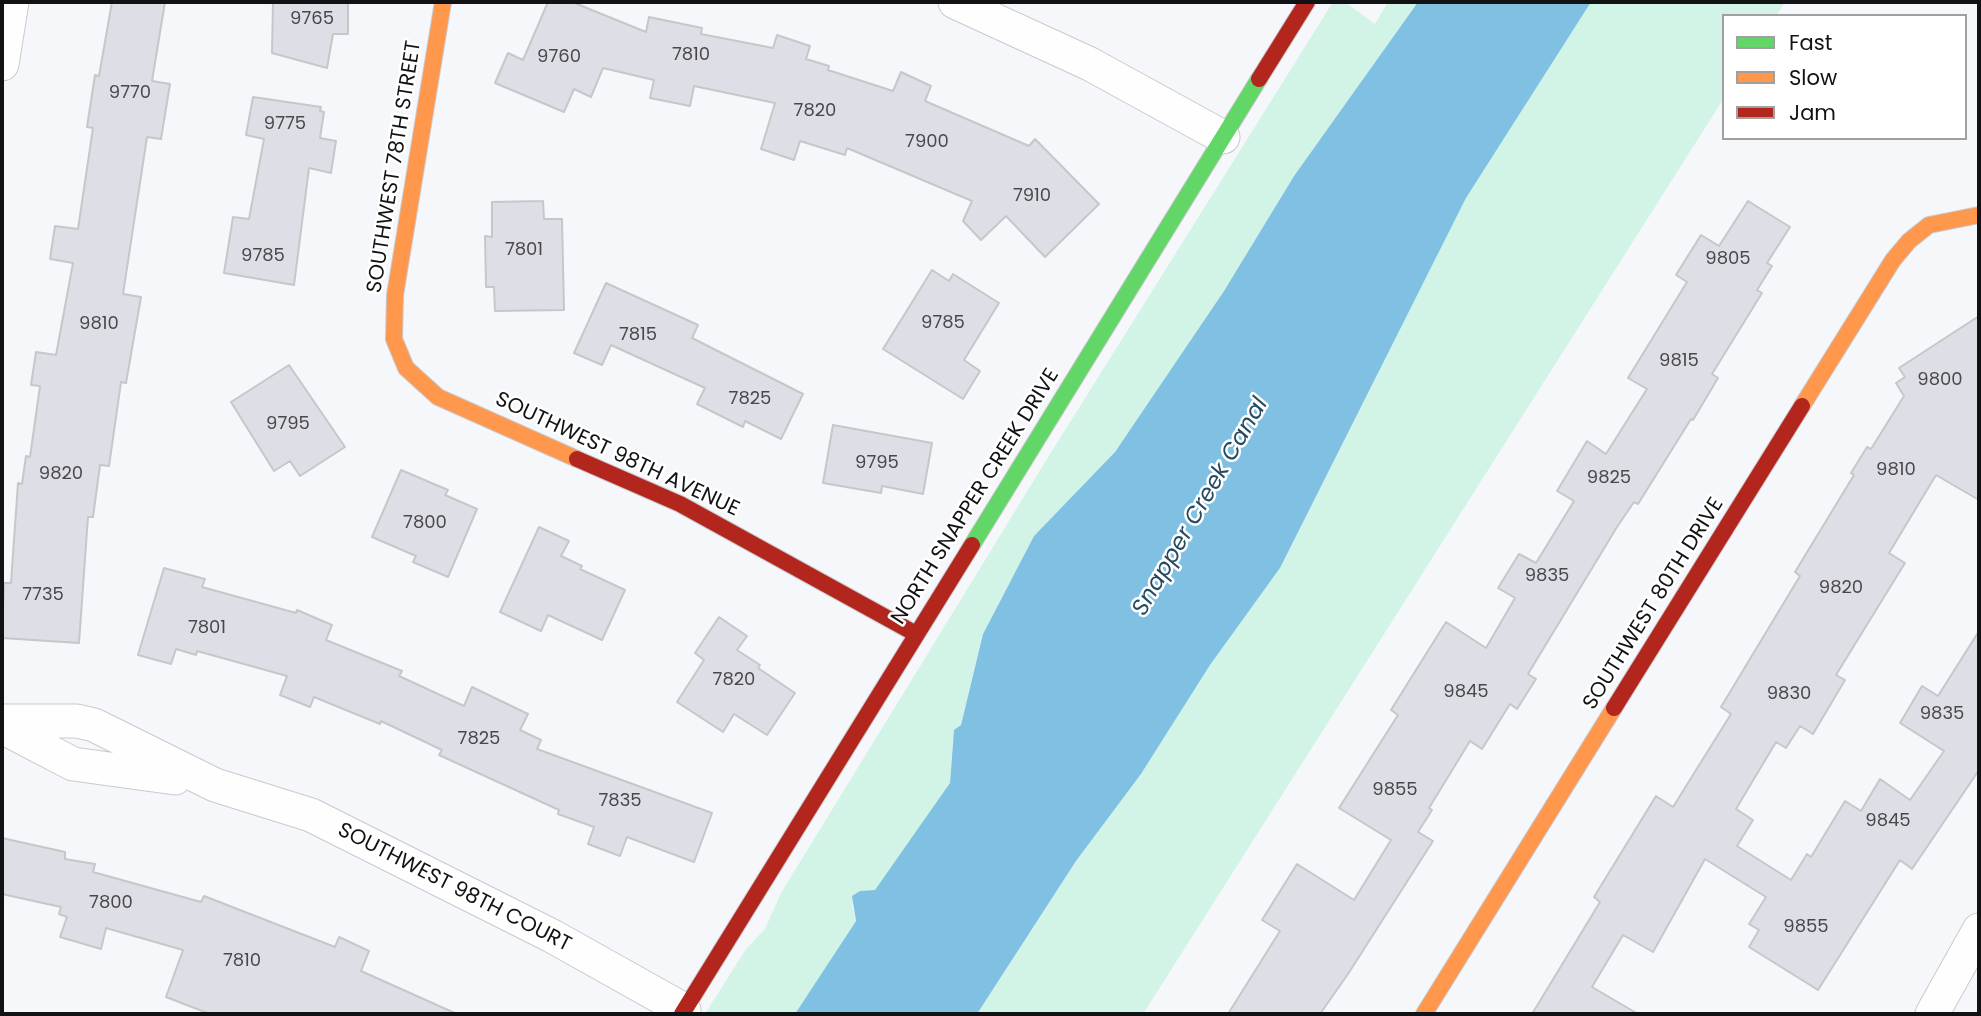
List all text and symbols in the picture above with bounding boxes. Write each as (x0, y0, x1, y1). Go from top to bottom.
house number: 9765 (290, 8, 334, 30)
legend (1722, 14, 1967, 140)
text: Fast (1789, 28, 1832, 57)
street label: SOUTHWEST 78TH STREET (363, 39, 427, 295)
house number: 7810 (672, 44, 710, 66)
house number: 9760 (537, 46, 581, 68)
text: Slow (1789, 63, 1837, 92)
house number: 9770 (109, 82, 151, 104)
text: Jam (1789, 98, 1836, 127)
house number: 7820 (794, 100, 836, 122)
house number: 9775 (264, 113, 306, 135)
house number: 7900 (905, 131, 949, 153)
house number: 7910 (1013, 185, 1051, 207)
house number: 7801 (505, 239, 543, 261)
house number: 9785 (241, 245, 285, 267)
house number: 9805 (1705, 248, 1751, 270)
house number: 9785 (921, 312, 965, 334)
house number: 9810 (79, 313, 119, 335)
house number: 7815 (619, 324, 657, 346)
house number: 9815 (1659, 350, 1699, 372)
street label: NORTH SNAPPER CREEK DRIVE (887, 365, 1065, 629)
house number: 9800 (1917, 369, 1963, 391)
street label: SOUTHWEST 98TH AVENUE (491, 387, 743, 523)
house number: 7825 (729, 388, 771, 410)
water label: Snapper Creek Canal (1127, 393, 1275, 621)
house number: 9795 (266, 413, 310, 435)
house number: 9795 (855, 452, 899, 474)
house number: 9810 (1876, 459, 1916, 481)
house number: 9820 (39, 463, 83, 485)
house number: 9825 (1587, 467, 1631, 489)
street label: SOUTHWEST 80TH DRIVE (1578, 493, 1730, 715)
house number: 7800 (403, 512, 447, 534)
house number: 9835 (1525, 565, 1569, 587)
house number: 9820 (1819, 577, 1863, 599)
house number: 7735 (22, 584, 64, 606)
house number: 7801 (188, 617, 226, 639)
house number: 7820 (713, 669, 755, 691)
house number: 9845 (1443, 681, 1489, 703)
house number: 9830 (1767, 683, 1811, 705)
house number: 9835 (1920, 703, 1964, 725)
house number: 7825 (458, 728, 500, 750)
house number: 9855 (1372, 779, 1418, 801)
house number: 7835 (598, 790, 642, 812)
house number: 9845 (1865, 810, 1911, 832)
street label: SOUTHWEST 98TH COURT (333, 818, 575, 958)
house number: 7800 (89, 892, 133, 914)
house number: 9855 (1783, 916, 1829, 938)
house number: 7810 (223, 950, 261, 972)

